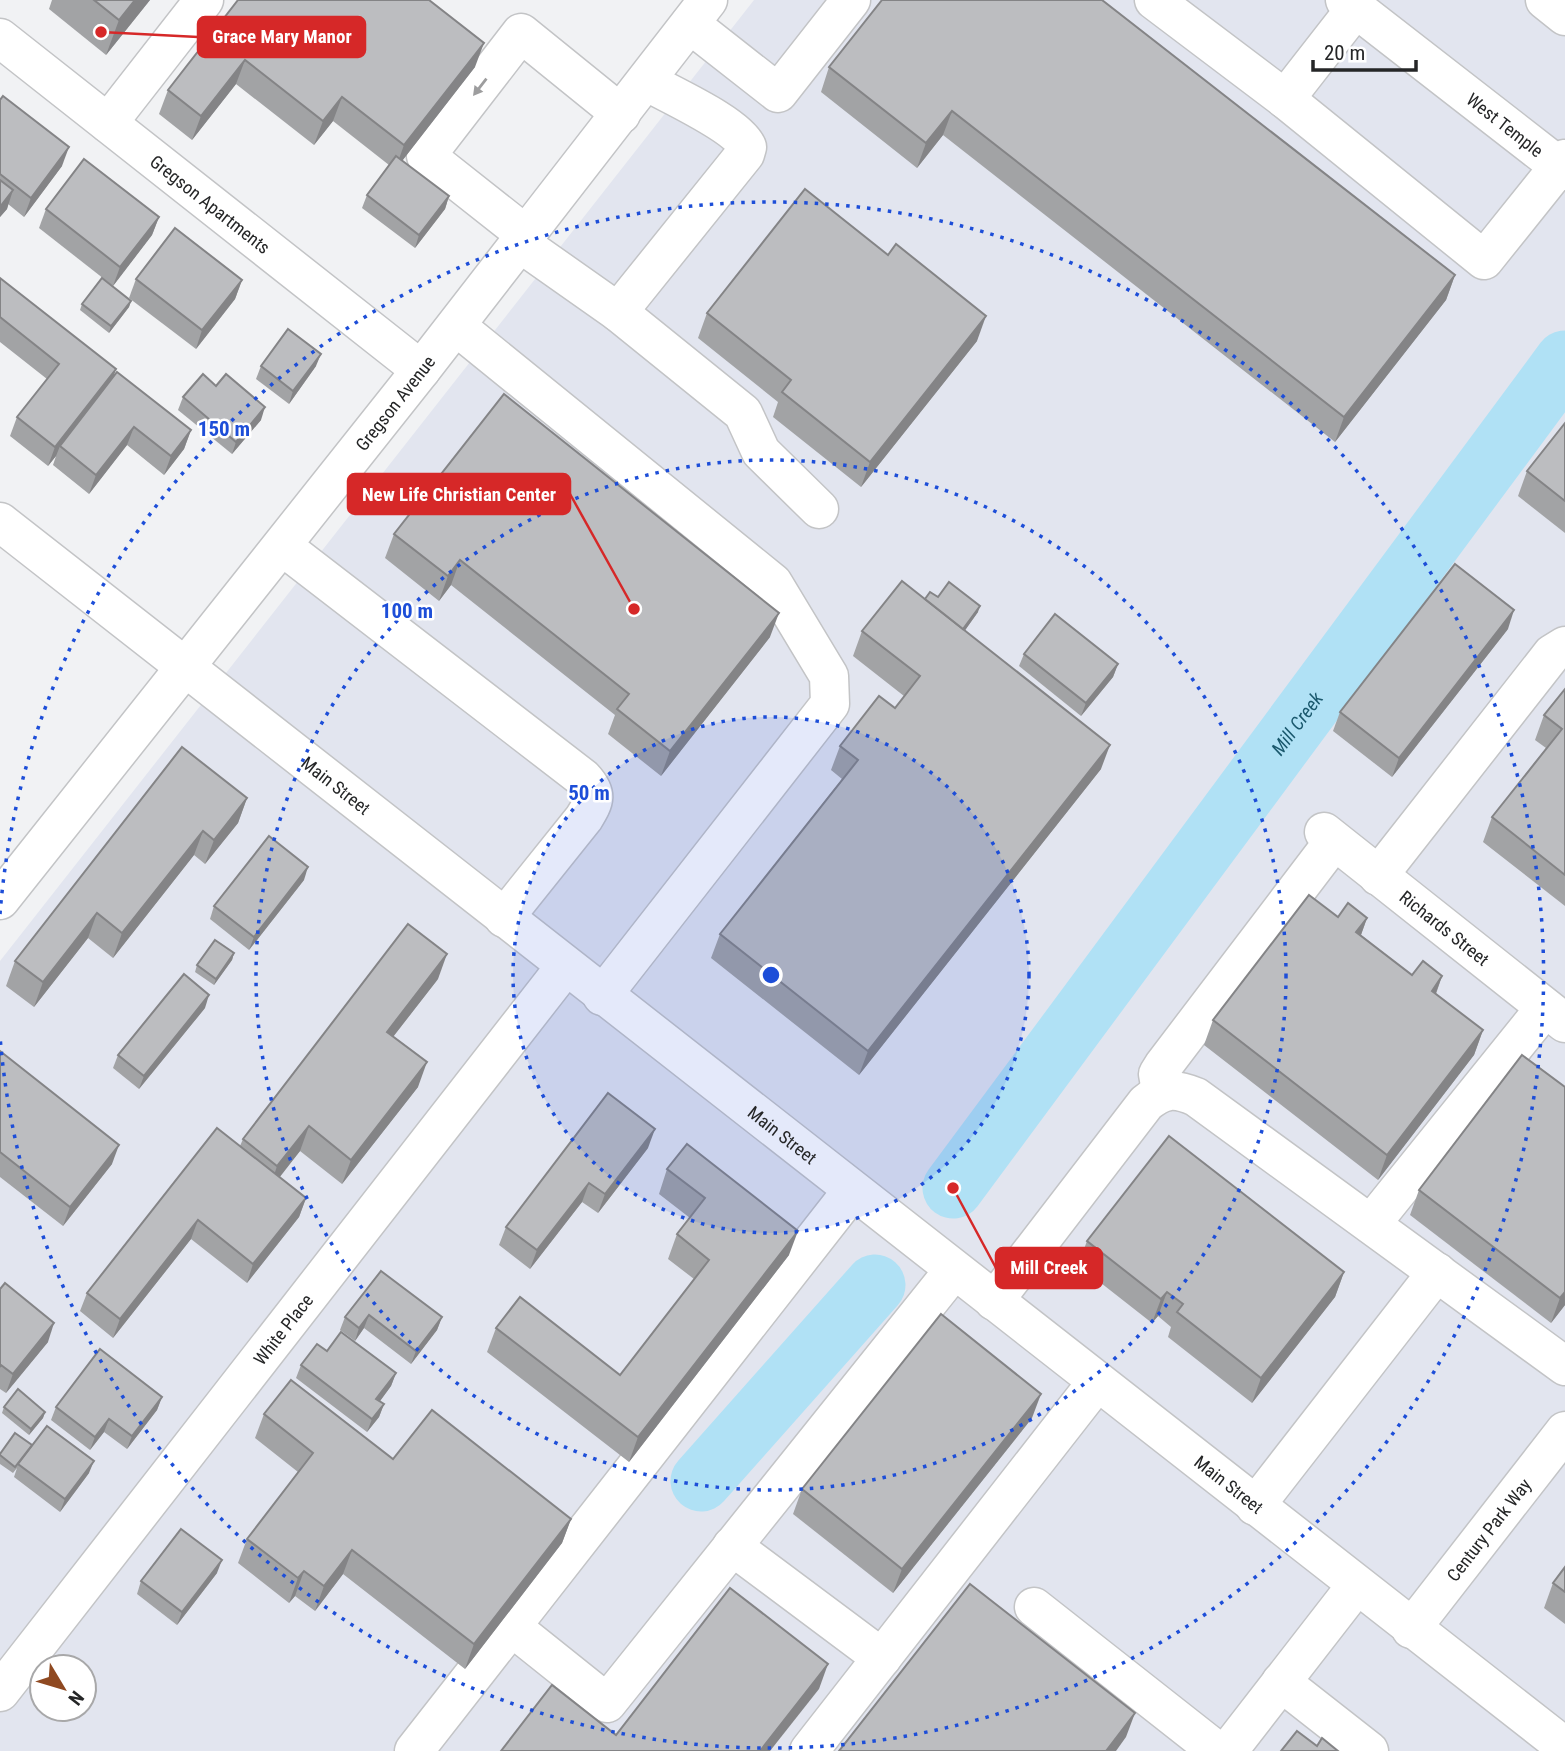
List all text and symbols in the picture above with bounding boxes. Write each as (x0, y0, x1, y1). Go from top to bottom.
callout: Grace Mary Manor (198, 17, 365, 57)
text: Grace Mary Manor (212, 25, 352, 48)
scale bar (1313, 28, 1416, 72)
text: 20 m (1324, 41, 1365, 65)
one-way arrow (472, 77, 487, 95)
street label: West Temple (1463, 88, 1548, 161)
street label: Gregson Apartments (146, 150, 275, 258)
street label: Gregson Avenue (351, 351, 439, 454)
text: 150 m (198, 417, 250, 441)
callout: New Life Christian Center (348, 474, 570, 514)
text: New Life Christian Center (362, 483, 556, 506)
text: 100 m (381, 599, 433, 623)
water label: Mill Creek (1266, 687, 1328, 759)
street label: Main Street (298, 752, 375, 819)
text: 50 m (568, 781, 610, 805)
street label: Richards Street (1396, 886, 1494, 969)
centre of rings (759, 963, 783, 987)
street label: Main Street (744, 1101, 821, 1168)
callout: Mill Creek (996, 1248, 1102, 1288)
text: Mill Creek (1010, 1256, 1089, 1279)
street label: White Place (249, 1290, 317, 1369)
street label: Main Street (1191, 1451, 1268, 1518)
street label: Century Park Way (1442, 1474, 1535, 1585)
north arrow (28, 1653, 98, 1723)
text: N (63, 1686, 89, 1710)

